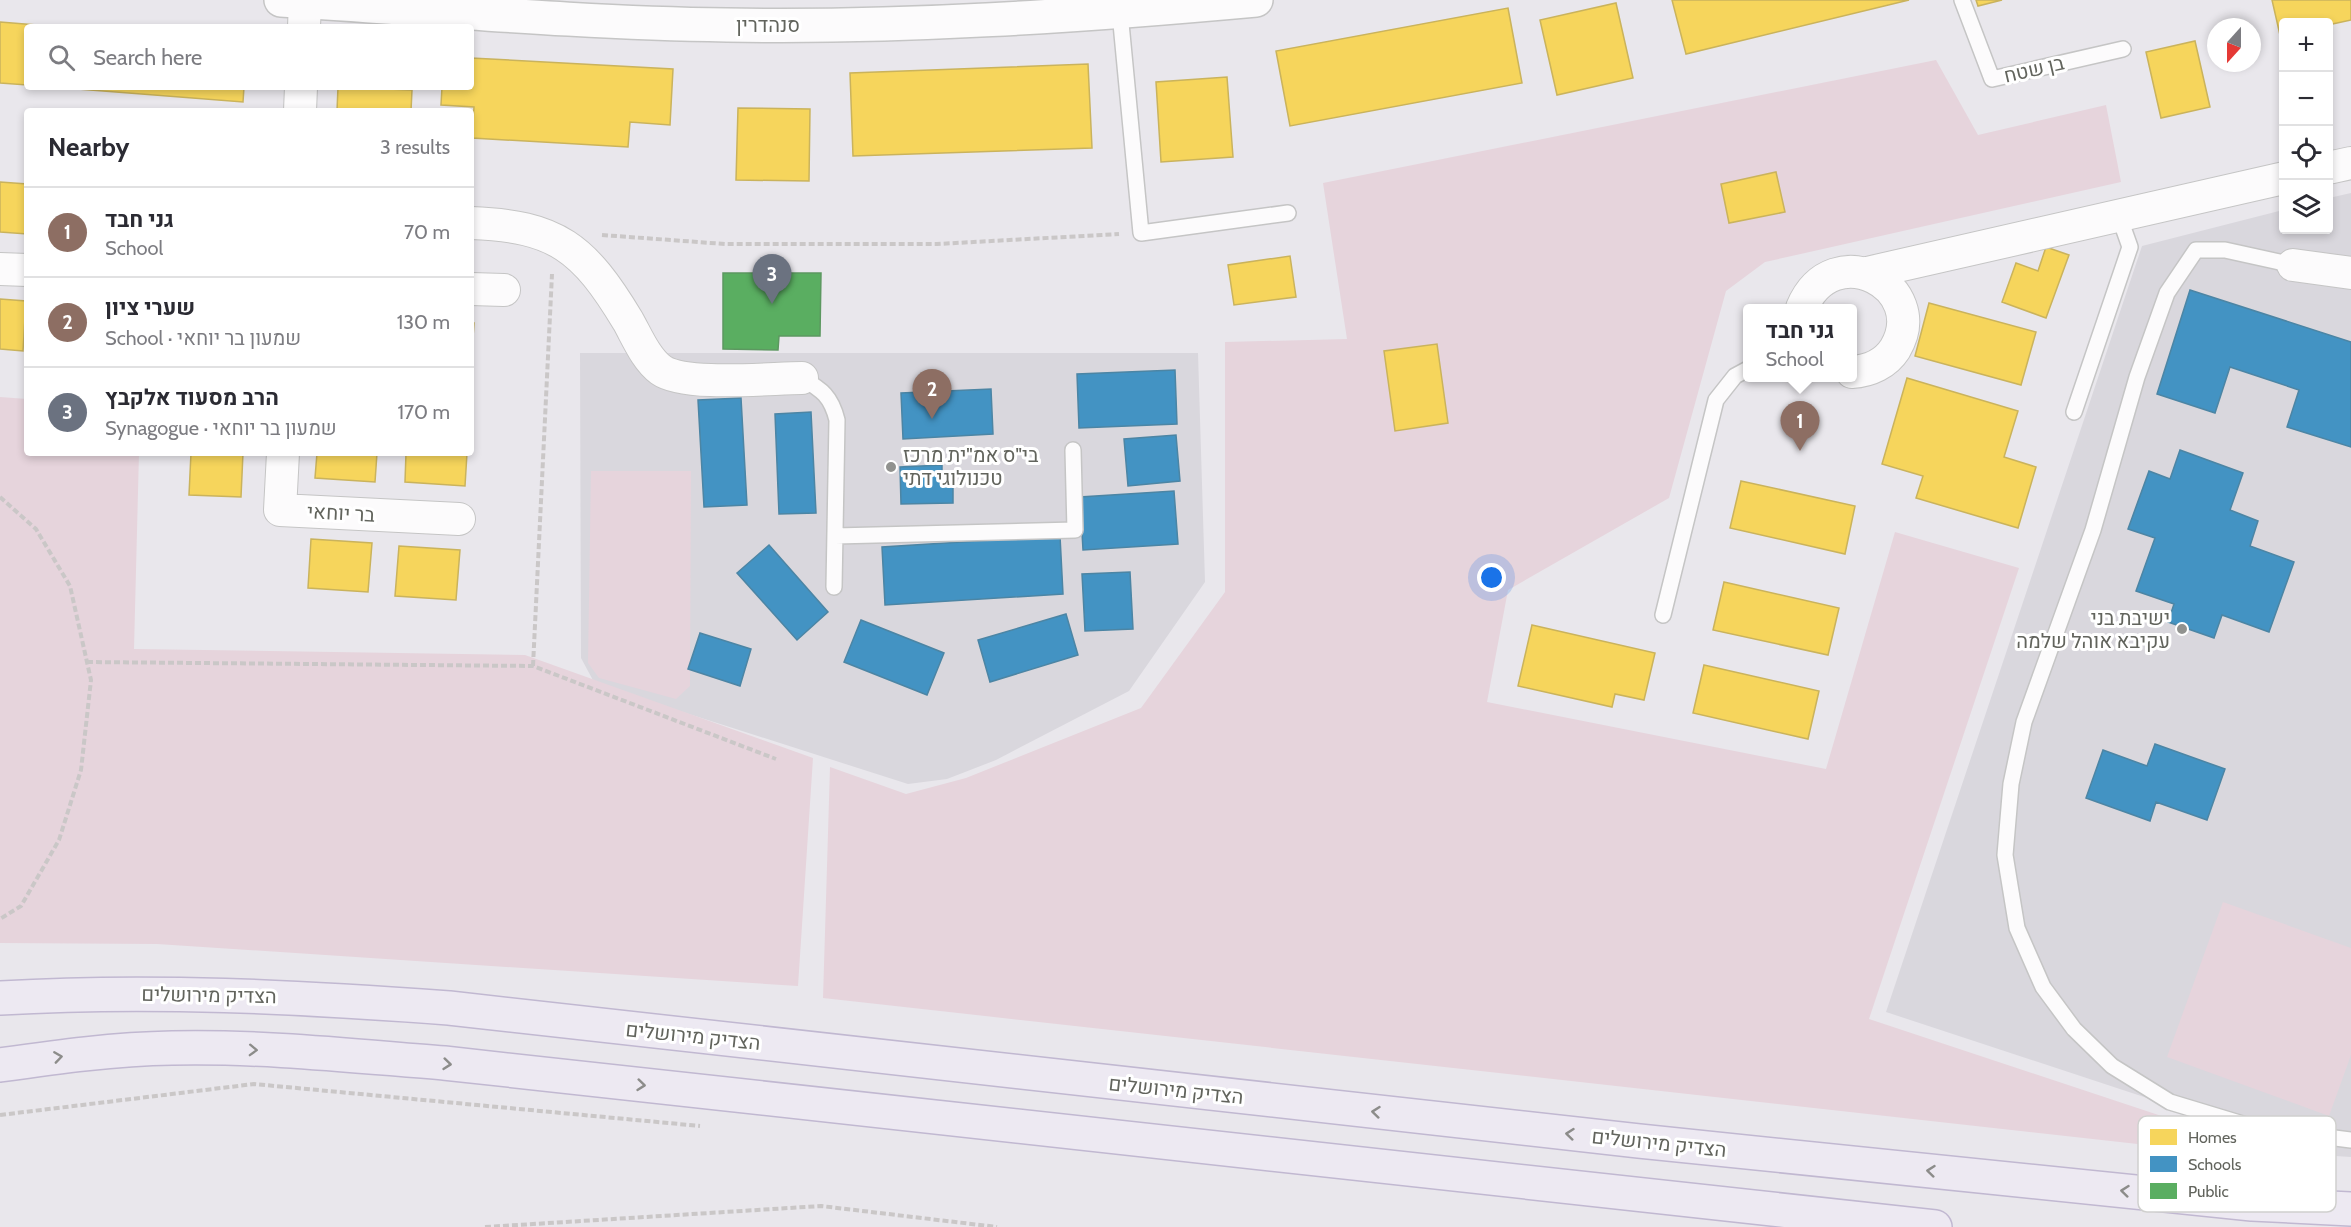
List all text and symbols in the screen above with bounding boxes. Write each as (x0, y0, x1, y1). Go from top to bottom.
street label: סנהדרין (736, 13, 800, 37)
north arrow (2207, 18, 2261, 72)
map controls (2279, 18, 2333, 234)
button: + (2279, 18, 2333, 72)
search box (24, 24, 474, 90)
icon: search (45, 41, 78, 74)
text: Search here (93, 44, 202, 71)
street label: בן שטח (2002, 50, 2067, 88)
button: − (2279, 72, 2333, 126)
button: locate (2279, 126, 2333, 180)
text: Nearby (48, 131, 129, 163)
text: 3 results (380, 135, 450, 159)
button: layers (2279, 180, 2333, 234)
text: גני חבד (105, 206, 174, 233)
text: 1 (64, 220, 71, 244)
text: 70 m (404, 220, 450, 244)
text: School (105, 236, 163, 260)
pin: 3 (752, 254, 792, 304)
text: שערי ציון (105, 294, 195, 321)
popup (1743, 304, 1857, 382)
text: 2 (62, 310, 73, 334)
text: 130 m (397, 310, 450, 334)
text: גני חבד (1766, 317, 1834, 344)
text: School · שמעון בר יוחאי (105, 326, 301, 350)
text: School (1766, 347, 1824, 371)
pin: 2 (912, 370, 952, 419)
text: הרב מסעוד אלקבץ (105, 384, 279, 411)
text: 3 (62, 400, 73, 424)
text: 170 m (398, 400, 450, 424)
pin: 1 (1780, 402, 1820, 451)
text: Synagogue · שמעון בר יוחאי (105, 416, 337, 440)
place label: בי"ס אמ"ית מרכז טכנולוגי דתי (903, 443, 1039, 490)
marker: בי"ס אמ"ית מרכז טכנולוגי דתי (884, 460, 898, 474)
street label: בר יוחאי (307, 499, 376, 527)
your location (1477, 563, 1506, 592)
place label: ישיבת בני עקיבא אוהל שלמה (2016, 606, 2170, 653)
marker: ישיבת בני עקיבא אוהל שלמה (2175, 622, 2189, 636)
street label: הצדיק מירושלים (141, 982, 277, 1008)
street label: הצדיק מירושלים (624, 1017, 762, 1055)
one-way arrow (248, 1043, 257, 1056)
one-way arrow (53, 1051, 63, 1063)
one-way arrow (442, 1057, 452, 1070)
street label: הצדיק מירושלים (1107, 1071, 1245, 1109)
one-way arrow (636, 1078, 645, 1091)
one-way arrow (1372, 1106, 1381, 1119)
legend (2138, 1116, 2336, 1212)
street label: הצדיק מירושלים (1590, 1124, 1728, 1162)
one-way arrow (1566, 1128, 1575, 1140)
text: Homes (2188, 1128, 2237, 1147)
text: Schools (2188, 1155, 2242, 1174)
one-way arrow (1927, 1165, 1936, 1178)
text: Public (2188, 1182, 2229, 1201)
one-way arrow (2121, 1185, 2130, 1198)

